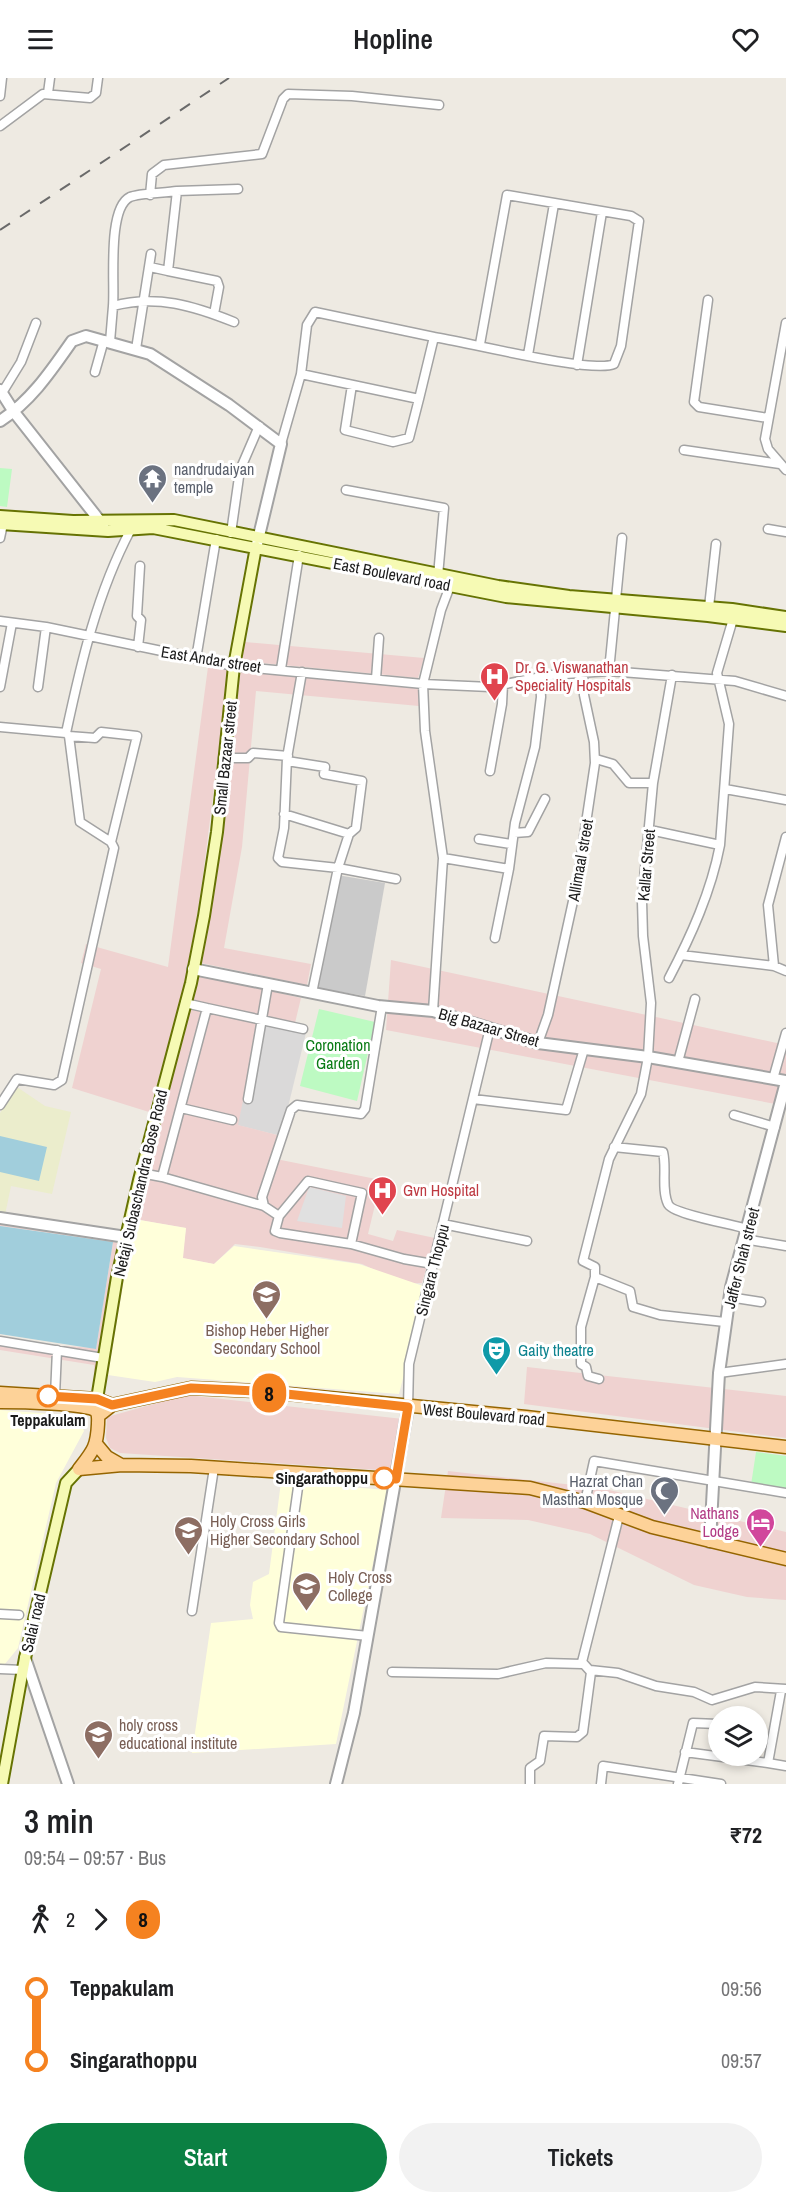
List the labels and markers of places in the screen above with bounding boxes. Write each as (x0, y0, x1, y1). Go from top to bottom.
place label: nandrudaiyan temple (174, 458, 254, 498)
temple icon: nandrudaiyan temple (137, 462, 169, 504)
place label: Dr. G. Viswanathan Speciality Hospitals (515, 656, 631, 696)
hospital icon: Dr. G. Viswanathan Speciality Hospitals (478, 660, 510, 702)
hospital icon: Gvn Hospital (366, 1174, 398, 1216)
place label: Gvn Hospital (403, 1179, 479, 1201)
school or university icon: Bishop Heber Higher Secondary School (251, 1278, 283, 1320)
place label: Bishop Heber Higher Secondary School (205, 1319, 329, 1359)
theatre icon: Gaity theatre (481, 1334, 513, 1376)
place label: Gaity theatre (518, 1339, 594, 1361)
marker: Teppakulam (37, 1385, 59, 1407)
place label: Teppakulam (10, 1409, 86, 1431)
place label: Singarathoppu (275, 1467, 368, 1489)
marker: Singarathoppu (373, 1467, 395, 1489)
place label: Hazrat Chan Masthan Mosque (542, 1470, 643, 1510)
mosque icon: Hazrat Chan Masthan Mosque (648, 1474, 680, 1516)
place label: Nathans Lodge (690, 1502, 739, 1542)
hotel icon: Nathans Lodge (744, 1506, 776, 1548)
place label: Holy Cross Girls Higher Secondary School (210, 1510, 360, 1550)
school or university icon: Holy Cross Girls Higher Secondary School (173, 1514, 205, 1556)
place label: Holy Cross College (328, 1566, 392, 1606)
school or university icon: Holy Cross College (291, 1570, 323, 1612)
place label: holy cross educational institute (119, 1714, 237, 1754)
school or university icon: holy cross educational institute (82, 1718, 114, 1760)

